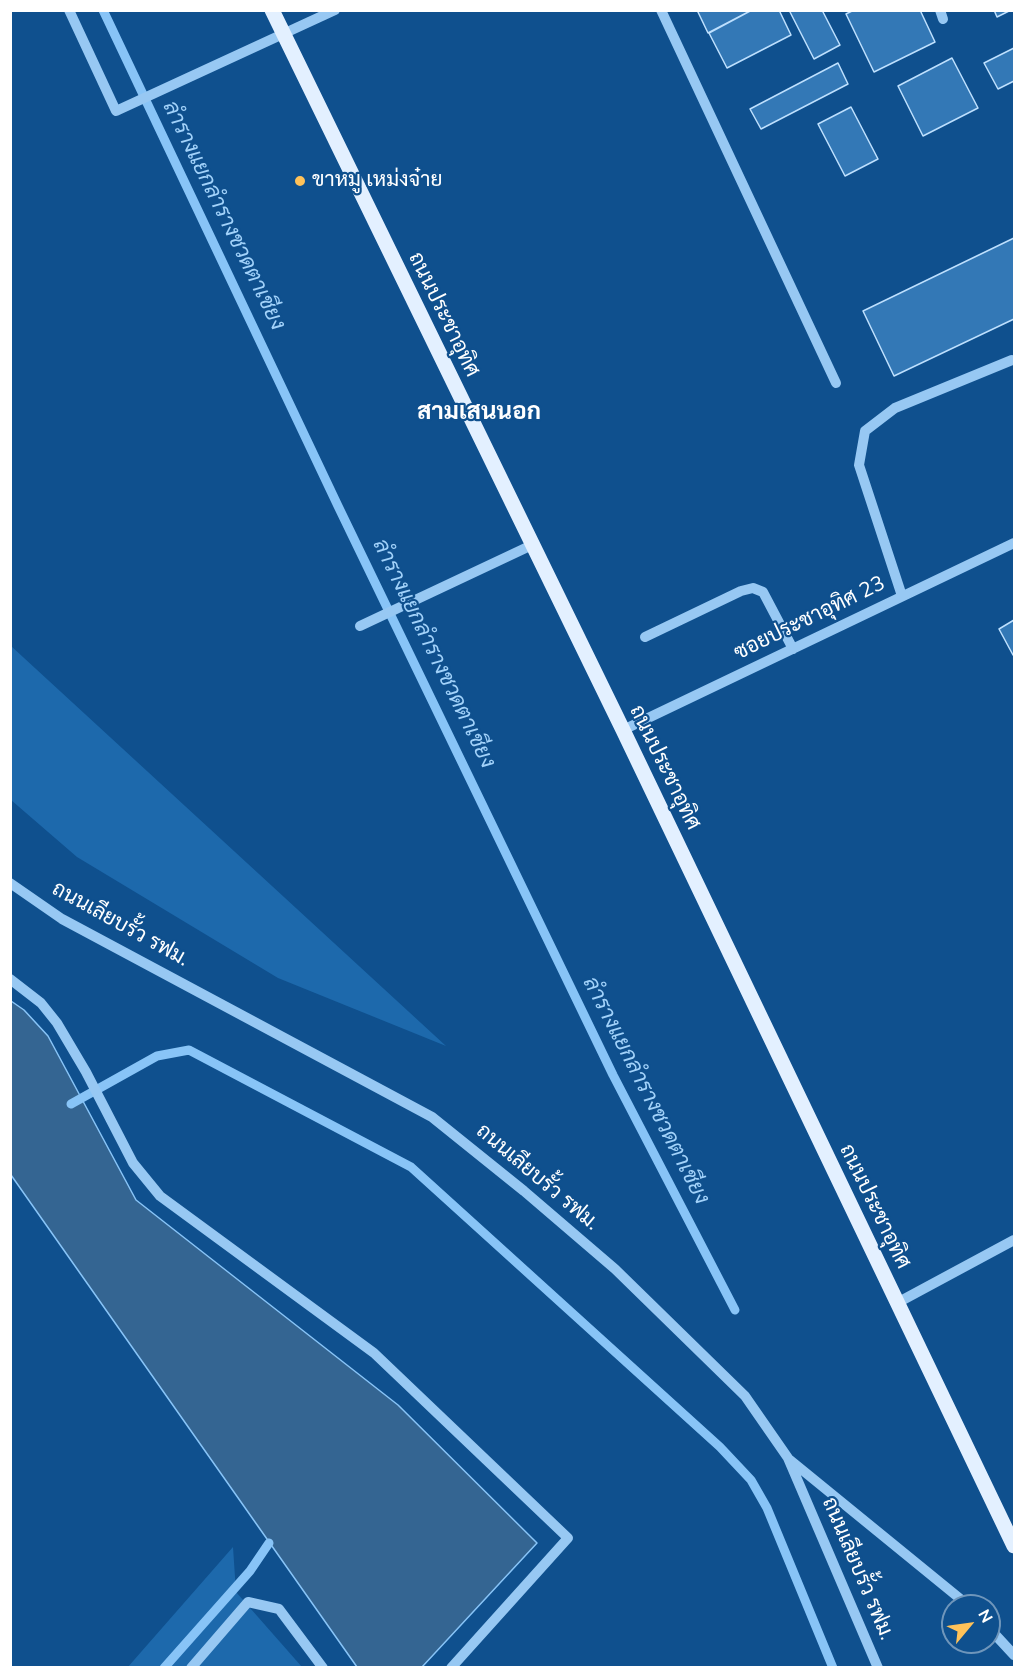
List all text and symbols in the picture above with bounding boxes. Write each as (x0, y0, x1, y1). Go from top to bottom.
water label: ลำรางแยกลำรางชวดตาเชียง (156, 97, 290, 335)
place label: ขาหมู เหม่งจ๋าย (312, 168, 442, 194)
marker: ขาหมู เหม่งจ๋าย (293, 174, 307, 188)
street label: ถนนประชาอุทิศ (402, 248, 484, 382)
district label: สามเสนนอก (417, 399, 541, 427)
water label: ลำรางแยกลำรางชวดตาเชียง (366, 535, 500, 773)
street label: ซอยประชาอุทิศ 23 (730, 572, 890, 666)
street label: ถนนประชาอุทิศ (623, 701, 705, 835)
street label: ถนนเลียบรั้ว รฟม. (47, 877, 193, 973)
water label: ลำรางแยกลำรางชวดตาเชียง (576, 973, 714, 1209)
street label: ถนนเลียบรั้ว รฟม. (470, 1119, 604, 1237)
street label: ถนนประชาอุทิศ (833, 1140, 915, 1274)
street label: ถนนเลียบรั้ว รฟม. (816, 1494, 898, 1644)
north arrow (941, 1594, 1001, 1654)
text: N (972, 1606, 998, 1627)

